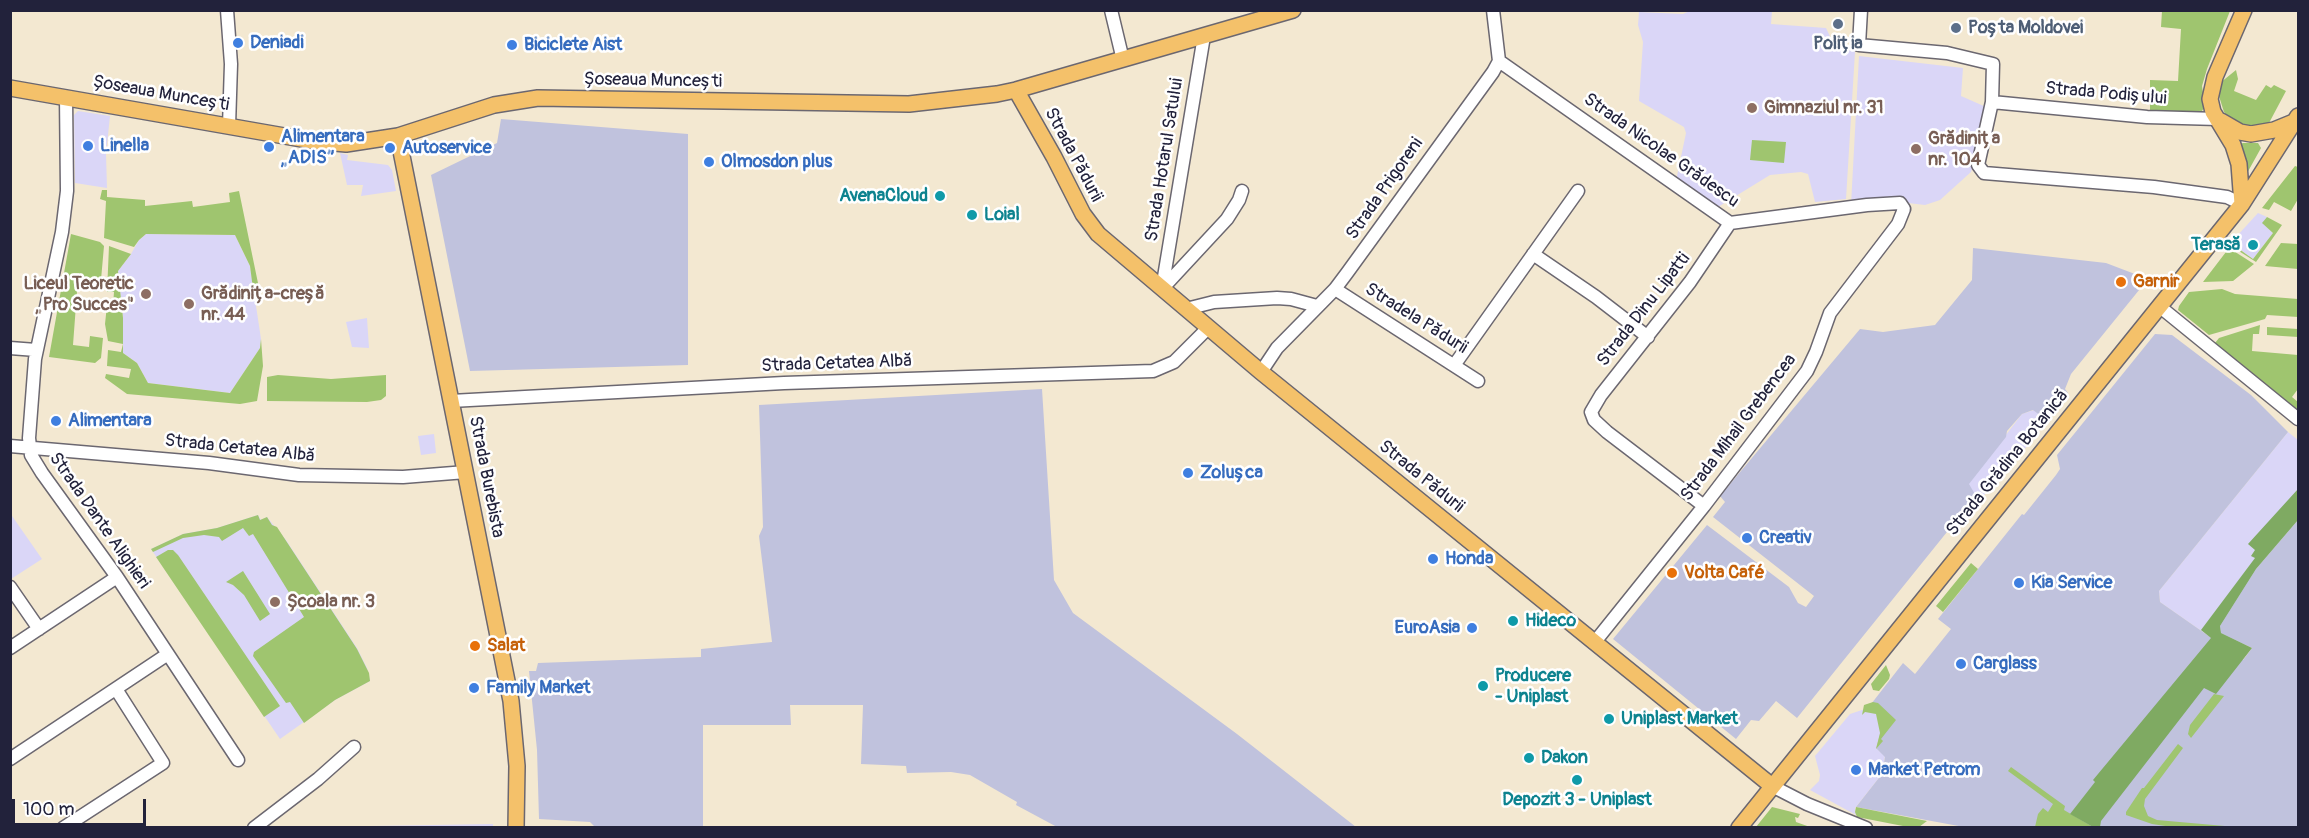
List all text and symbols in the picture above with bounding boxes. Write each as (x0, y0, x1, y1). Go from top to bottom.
marker: Poliția (1831, 17, 1845, 31)
place label: Poșta Moldovei (1968, 17, 2083, 39)
marker: Poșta Moldovei (1949, 21, 1963, 35)
place label: Deniadi (250, 32, 304, 54)
place label: Poliția (1813, 33, 1863, 55)
place label: Biciclete Aist (524, 34, 622, 56)
marker: Deniadi (231, 36, 245, 50)
marker: Biciclete Aist (505, 38, 519, 52)
street label: Șoseaua Muncești (584, 69, 722, 93)
street label: Șoseaua Muncești (91, 71, 231, 117)
street label: Strada Hotarul Satului (1141, 77, 1189, 243)
street label: Strada Podișului (2044, 78, 2168, 110)
street label: Strada Nicolae Grădescu (1579, 89, 1743, 213)
place label: Gimnaziul nr. 31 (1764, 97, 1884, 119)
marker: Gimnaziul nr. 31 (1745, 101, 1759, 115)
street label: Strada Pădurii (1039, 104, 1107, 206)
place label: Alimentara „ADIS” (281, 126, 365, 168)
place label: Grădinița nr. 104 (1928, 128, 2000, 170)
street label: Strada Prigoreni (1342, 134, 1428, 244)
place label: Linella (100, 135, 149, 157)
place label: Autoservice (402, 137, 492, 159)
marker: Linella (81, 139, 95, 153)
marker: Alimentara „ADIS” (262, 140, 276, 154)
marker: Autoservice (383, 141, 397, 155)
marker: Grădinița nr. 104 (1909, 142, 1923, 156)
place label: Olmosdon plus (721, 151, 832, 173)
marker: Olmosdon plus (702, 155, 716, 169)
place label: AvenaCloud (839, 185, 928, 207)
marker: AvenaCloud (933, 189, 947, 203)
place label: Loial (984, 204, 1020, 226)
marker: Loial (965, 208, 979, 222)
place label: Terasă (2191, 234, 2241, 256)
marker: Terasă (2246, 238, 2260, 252)
street label: Strada Dinu Lipatti (1593, 249, 1695, 371)
place label: Garnir (2133, 271, 2180, 293)
place label: Liceul Teoretic „Pro Succes" (23, 273, 134, 316)
marker: Garnir (2114, 275, 2128, 289)
street label: Stradela Pădurii (1361, 279, 1471, 359)
place label: Grădinița-creșă nr. 44 (201, 283, 325, 326)
marker: Liceul Teoretic „Pro Succes" (139, 287, 153, 301)
marker: Grădinița-creșă nr. 44 (182, 297, 196, 311)
street label: Strada Mihail Grebencea (1677, 350, 1801, 506)
street label: Strada Cetatea Albă (761, 351, 913, 377)
street label: Strada Grădina Botanică (1942, 385, 2074, 541)
place label: Alimentara (68, 410, 152, 432)
marker: Alimentara (49, 414, 63, 428)
street label: Strada Burebista (464, 414, 508, 540)
street label: Strada Cetatea Albă (164, 430, 316, 468)
street label: Strada Pădurii (1374, 436, 1468, 518)
street label: Strada Dante Alighieri (44, 449, 154, 593)
place label: Zolușca (1200, 462, 1263, 484)
marker: Zolușca (1181, 466, 1195, 480)
place label: Creativ (1759, 527, 1812, 549)
marker: Creativ (1740, 531, 1754, 545)
place label: Honda (1445, 548, 1493, 570)
marker: Honda (1426, 552, 1440, 566)
place label: Volta Café (1684, 562, 1765, 584)
marker: Volta Café (1665, 566, 1679, 580)
place label: Kia Service (2031, 572, 2112, 594)
marker: Kia Service (2012, 576, 2026, 590)
place label: Școala nr. 3 (287, 591, 375, 613)
marker: Școala nr. 3 (268, 595, 282, 609)
place label: Hideco (1525, 610, 1576, 632)
marker: Hideco (1506, 614, 1520, 628)
place label: EuroAsia (1395, 617, 1460, 639)
marker: EuroAsia (1465, 621, 1479, 635)
place label: Salat (487, 635, 525, 657)
marker: Salat (468, 639, 482, 653)
place label: Carglass (1973, 653, 2037, 675)
marker: Carglass (1954, 657, 1968, 671)
place label: Producere - Uniplast (1495, 665, 1571, 708)
place label: Family Market (486, 677, 591, 699)
marker: Producere - Uniplast (1476, 679, 1490, 693)
marker: Family Market (467, 681, 481, 695)
place label: Uniplast Market (1621, 708, 1738, 730)
marker: Uniplast Market (1602, 712, 1616, 726)
place label: Dakon (1541, 747, 1588, 769)
marker: Dakon (1522, 751, 1536, 765)
place label: Market Petrom (1868, 759, 1981, 781)
marker: Market Petrom (1849, 763, 1863, 777)
marker: Depozit 3 - Uniplast (1570, 773, 1584, 787)
scale bar (15, 787, 148, 825)
place label: Depozit 3 - Uniplast (1502, 789, 1652, 811)
text: 100 m (23, 798, 75, 821)

